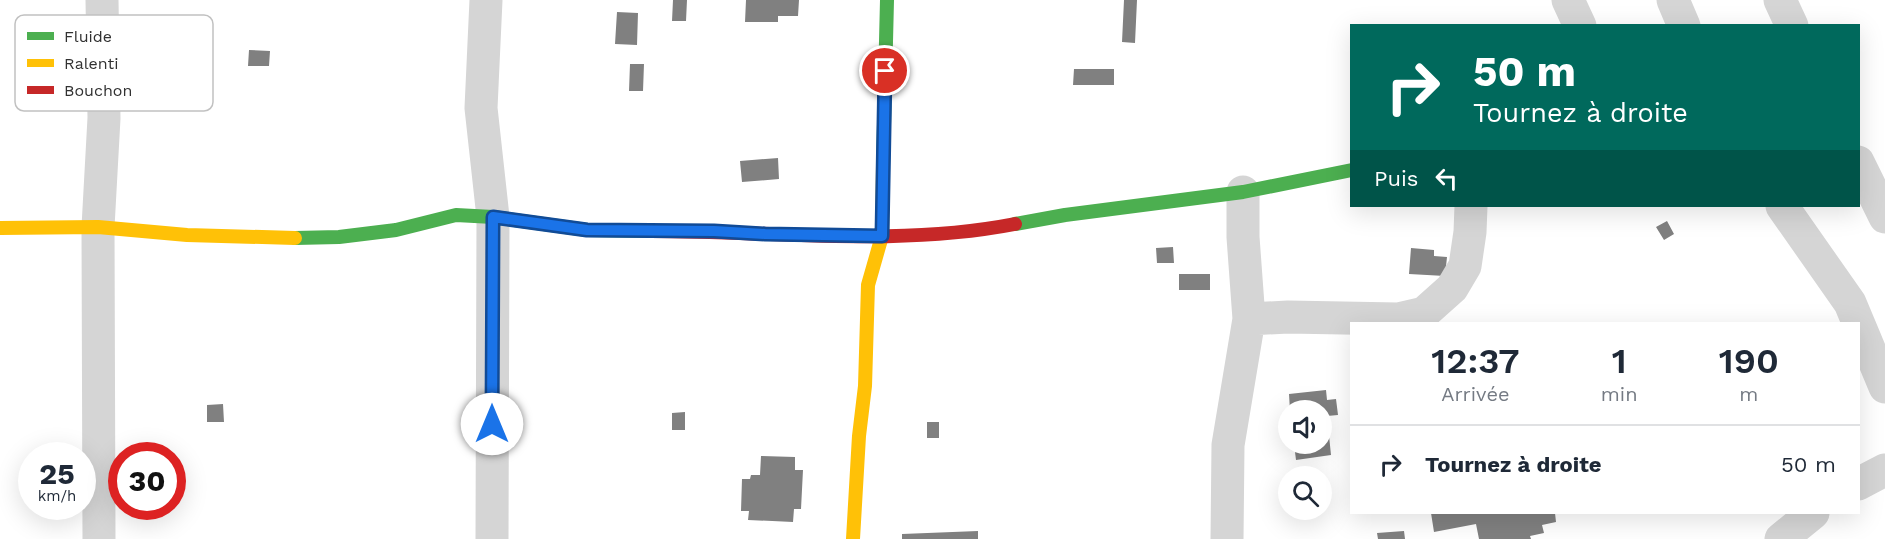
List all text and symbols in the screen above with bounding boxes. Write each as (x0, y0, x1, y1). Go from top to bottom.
legend (15, 15, 213, 111)
text: Fluide (64, 27, 112, 46)
pin (859, 45, 910, 96)
text: 50 m (1473, 47, 1576, 96)
icon: right (1374, 48, 1452, 126)
text: Ralenti (64, 54, 119, 73)
icon: arrive (868, 54, 901, 87)
text: Bouchon (64, 81, 132, 100)
text: Tournez à droite (1473, 97, 1688, 129)
icon: left (1430, 162, 1463, 195)
text: Puis (1374, 166, 1418, 191)
text: 12:37 (1431, 340, 1520, 382)
text: 1 (1612, 340, 1627, 382)
text: 190 (1719, 340, 1779, 382)
text: Arrivée (1441, 382, 1510, 406)
text: min (1601, 382, 1638, 406)
text: m (1739, 382, 1758, 406)
position arrow (460, 392, 524, 456)
map controls (1278, 400, 1332, 520)
button: sound (1278, 400, 1332, 454)
speed limit sign: 30 (108, 442, 186, 520)
icon: right (1374, 448, 1407, 481)
text: Tournez à droite (1425, 452, 1602, 477)
text: 50 m (1781, 452, 1836, 477)
text: 25 (39, 456, 75, 491)
button: search (1278, 466, 1332, 520)
text: km/h (38, 487, 76, 505)

